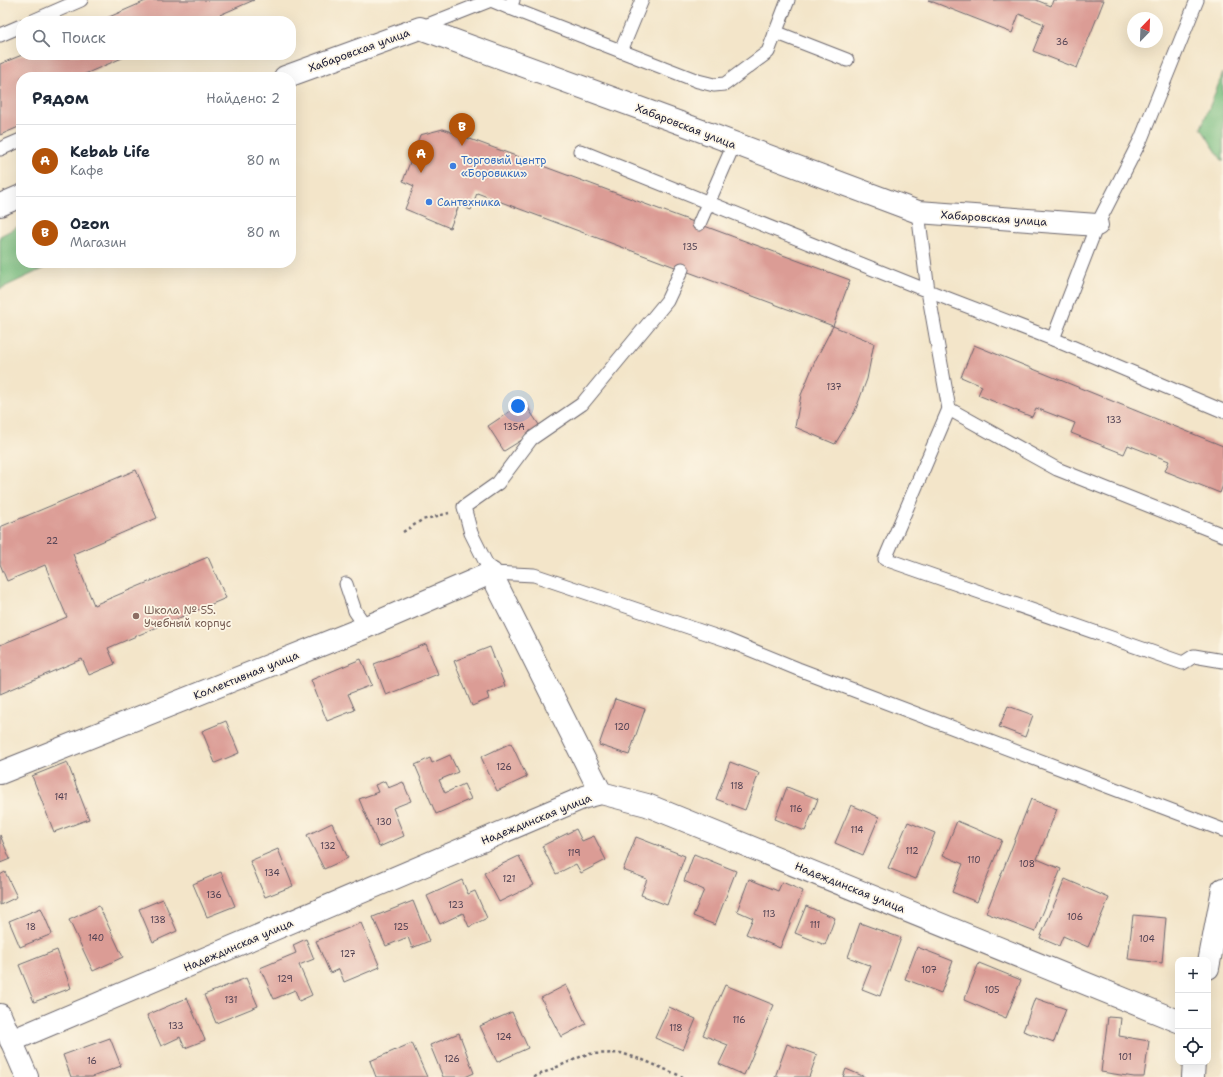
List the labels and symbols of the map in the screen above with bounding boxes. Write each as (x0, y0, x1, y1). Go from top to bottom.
north arrow (1127, 12, 1163, 48)
street label: Хабаровская улица (307, 25, 412, 76)
house number: 36 (1056, 36, 1068, 48)
street label: Хабаровская улица (633, 100, 738, 153)
pin: B (449, 113, 475, 146)
pin: A (408, 140, 434, 173)
place label: Торговый центр «Боровики» (461, 153, 547, 181)
marker: Торговый центр «Боровики» (448, 161, 458, 171)
place label: Сантехника (437, 195, 500, 210)
marker: Сантехника (424, 197, 434, 207)
street label: Хабаровская улица (940, 207, 1048, 230)
house number: 135 (683, 241, 697, 253)
house number: 137 (826, 381, 842, 393)
your location (508, 396, 528, 416)
house number: 133 (1106, 414, 1122, 426)
house number: 135А (503, 421, 525, 433)
house number: 22 (46, 535, 58, 547)
place label: Школа № 55. Учебный корпус (144, 603, 232, 631)
marker: Школа № 55. Учебный корпус (131, 611, 141, 621)
street label: Коллективная улица (191, 647, 301, 703)
house number: 120 (614, 721, 630, 733)
house number: 126 (496, 761, 512, 773)
house number: 118 (730, 780, 744, 792)
street label: Надеждинская улица (479, 790, 594, 848)
house number: 141 (55, 791, 67, 803)
house number: 116 (789, 803, 803, 815)
house number: 130 (376, 816, 392, 828)
house number: 114 (850, 824, 864, 836)
house number: 132 (320, 840, 336, 852)
house number: 112 (905, 845, 919, 857)
house number: 119 (567, 847, 581, 859)
house number: 110 (967, 854, 981, 866)
street label: Надеждинская улица (792, 858, 907, 917)
house number: 108 (1019, 858, 1035, 870)
house number: 134 (264, 867, 280, 879)
house number: 121 (503, 873, 515, 885)
house number: 136 (206, 889, 222, 901)
house number: 123 (448, 899, 464, 911)
house number: 113 (762, 908, 776, 920)
house number: 106 (1067, 911, 1083, 923)
house number: 138 (150, 914, 166, 926)
street label: Надеждинская улица (181, 916, 295, 975)
house number: 111 (810, 919, 820, 931)
house number: 18 (26, 921, 36, 933)
house number: 125 (394, 921, 408, 933)
house number: 140 (88, 932, 104, 944)
house number: 104 (1139, 933, 1155, 945)
house number: 127 (340, 948, 356, 960)
house number: 107 (921, 964, 937, 976)
house number: 129 (277, 973, 293, 985)
house number: 105 (984, 984, 1000, 996)
house number: 131 (225, 994, 237, 1006)
house number: 116 (732, 1014, 746, 1026)
house number: 133 (168, 1020, 184, 1032)
house number: 118 (669, 1022, 683, 1034)
house number: 124 (496, 1031, 512, 1043)
house number: 101 (1118, 1051, 1132, 1063)
house number: 126 (444, 1053, 460, 1065)
house number: 16 (87, 1055, 97, 1067)

